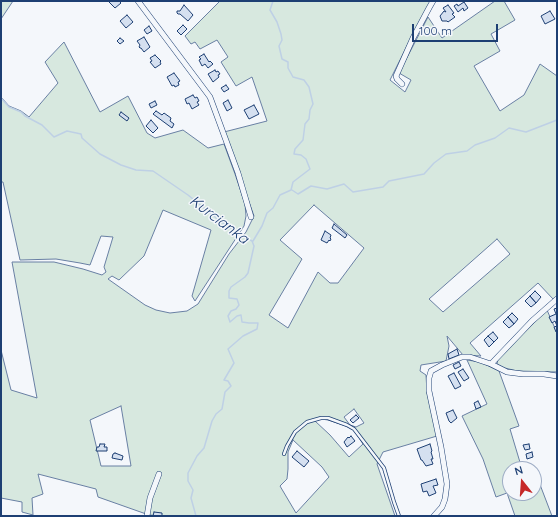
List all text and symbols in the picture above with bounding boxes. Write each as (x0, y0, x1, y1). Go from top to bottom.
scale bar (414, 16, 500, 42)
text: 100 m (419, 23, 452, 38)
water label: Kurcianka (186, 192, 252, 248)
north arrow (502, 461, 542, 501)
text: N (513, 463, 525, 478)

